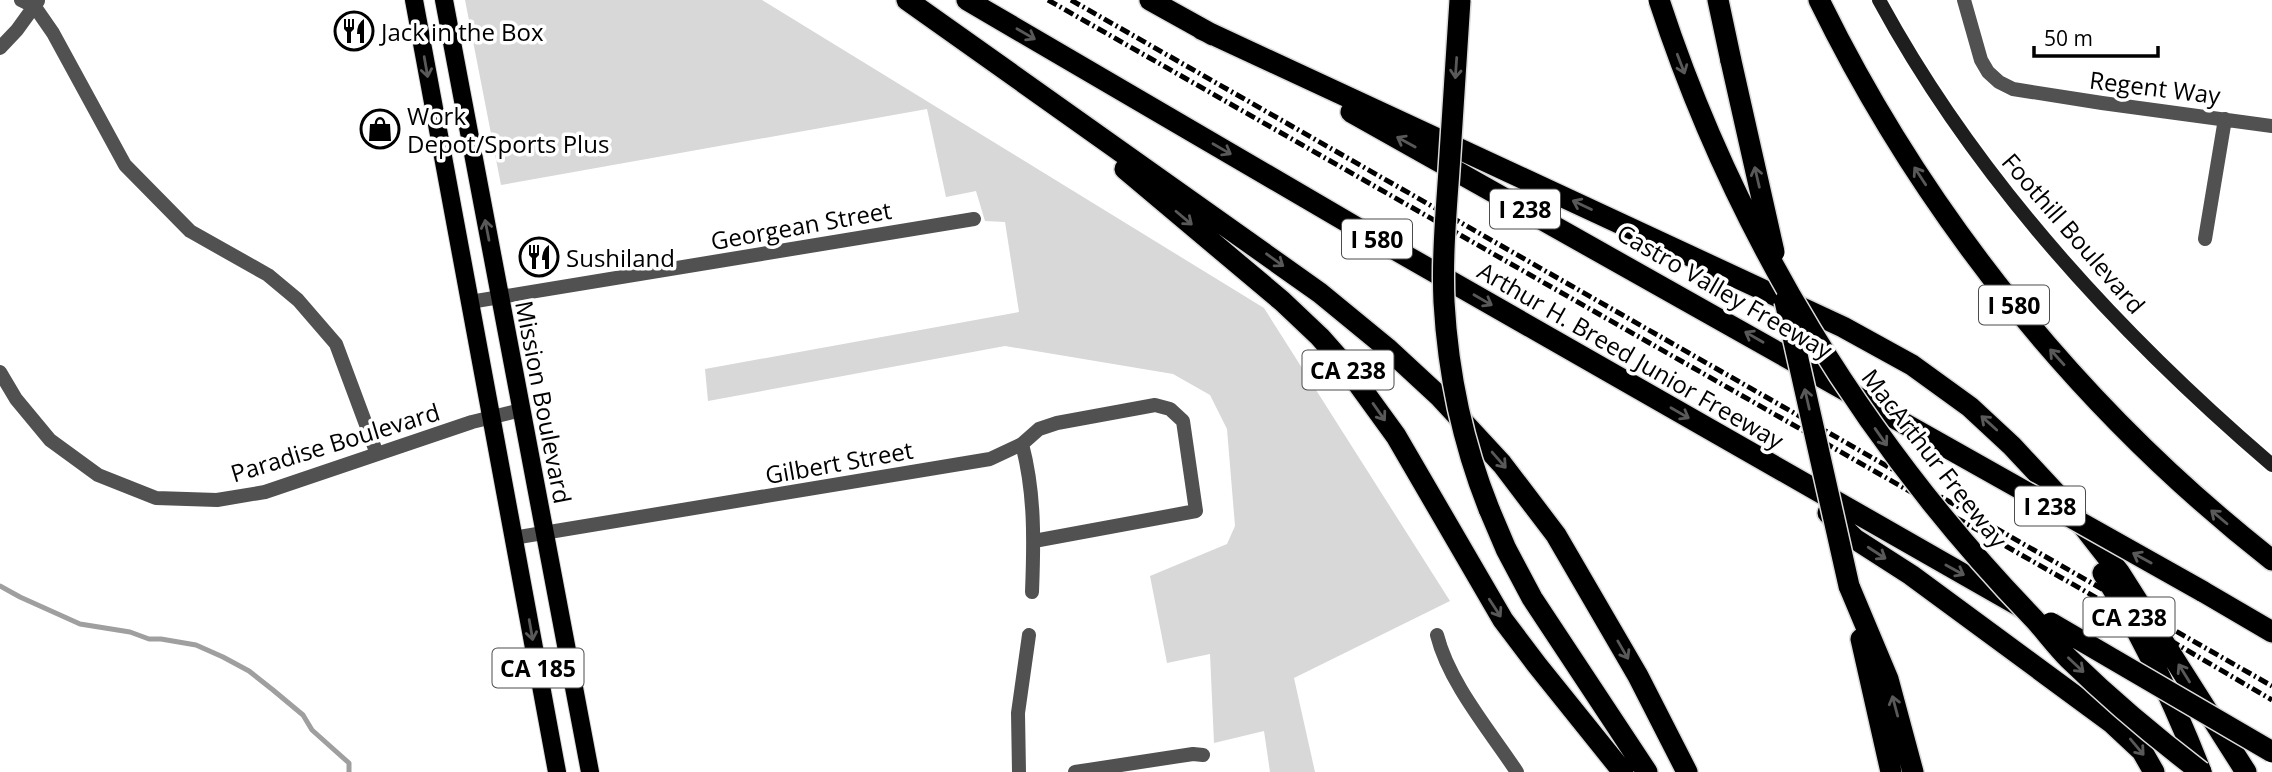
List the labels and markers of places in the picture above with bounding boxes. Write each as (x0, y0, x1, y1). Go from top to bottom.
restaurant icon: Jack in the Box (333, 10, 375, 52)
place label: Jack in the Box (379, 15, 544, 48)
place label: Work Depot/Sports Plus (407, 99, 609, 160)
shop icon: Work Depot/Sports Plus (359, 108, 401, 150)
restaurant icon: Sushiland (518, 236, 560, 278)
place label: Sushiland (566, 241, 675, 274)

